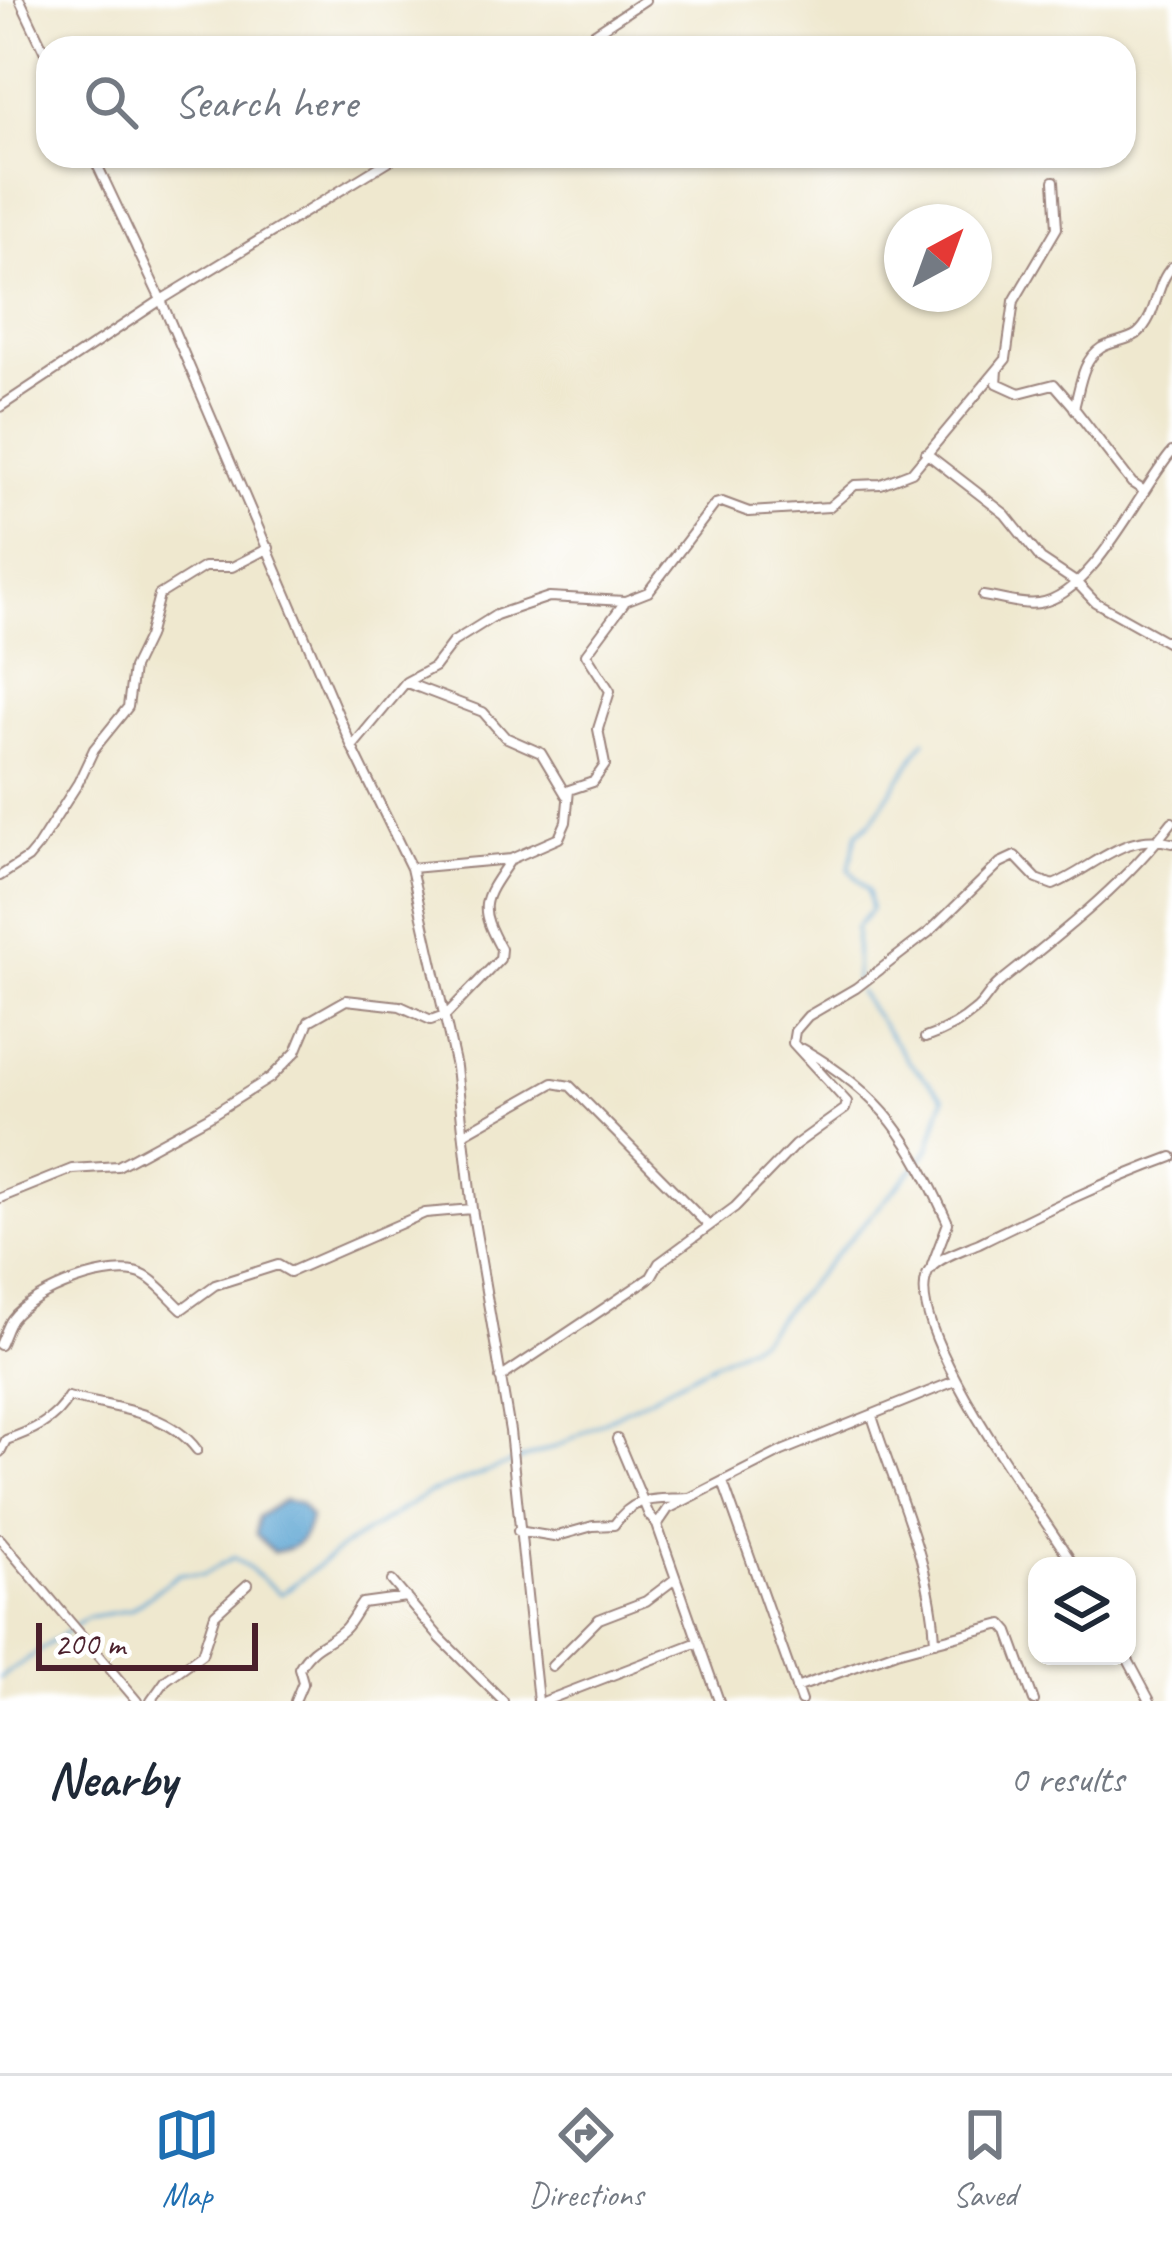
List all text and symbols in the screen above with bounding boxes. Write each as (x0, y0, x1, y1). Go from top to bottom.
search box (36, 36, 1136, 168)
icon: search (78, 69, 144, 135)
text: Search here (174, 74, 357, 131)
north arrow (884, 204, 992, 312)
map controls (1028, 1557, 1136, 1665)
button: layers (1028, 1557, 1136, 1665)
scale bar (36, 1617, 258, 1670)
text: 200 m (54, 1623, 125, 1665)
text: Nearby (48, 1747, 176, 1811)
text: 0 results (1010, 1755, 1124, 1804)
tab: Map (154, 2102, 220, 2216)
tab: Directions (529, 2102, 643, 2216)
tab: Saved (952, 2102, 1018, 2216)

